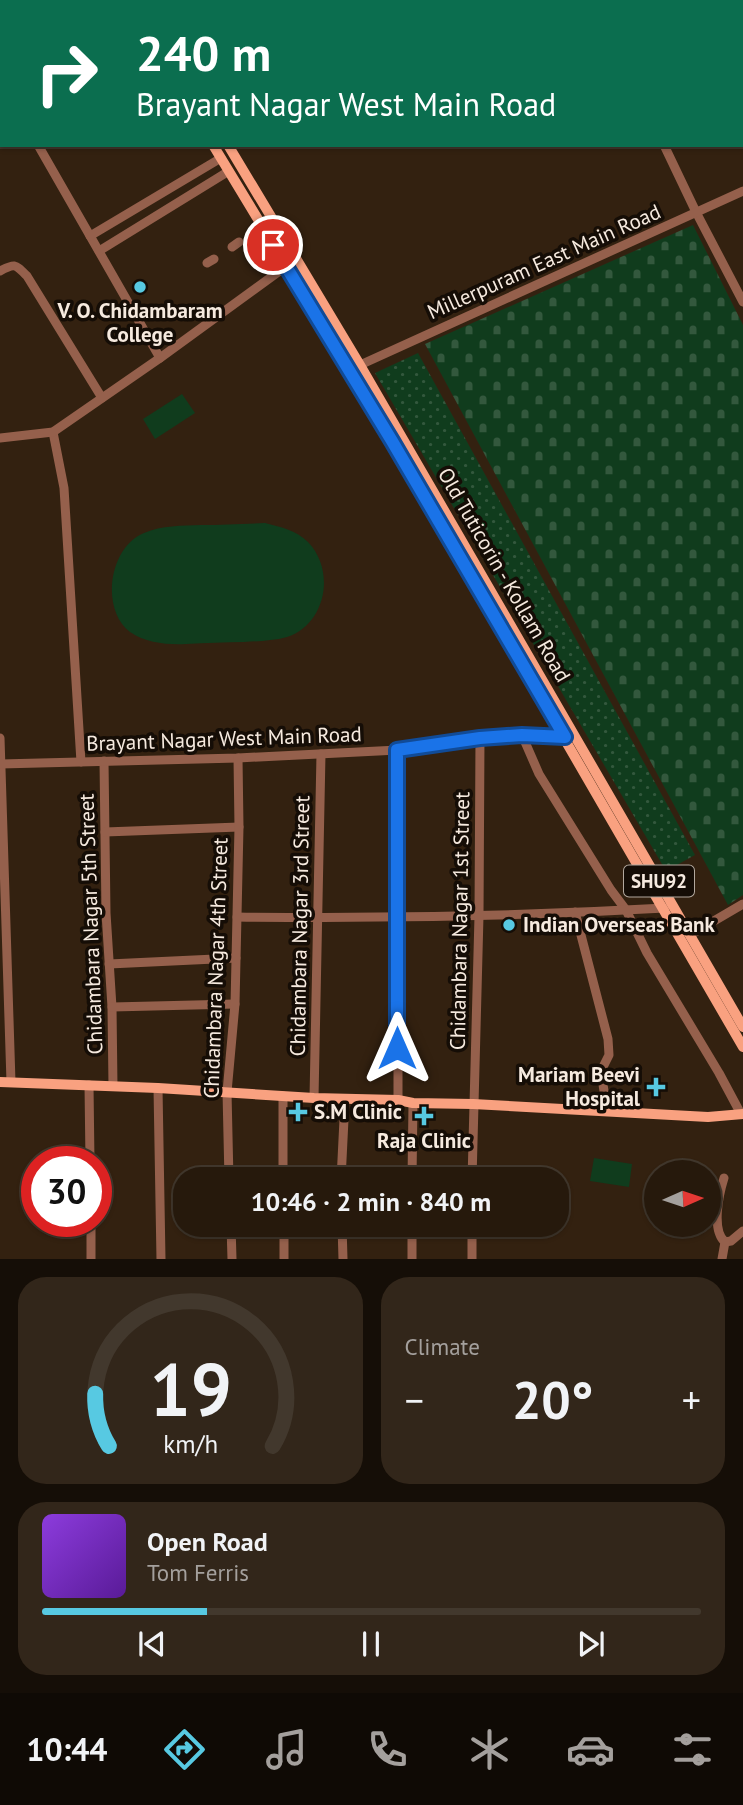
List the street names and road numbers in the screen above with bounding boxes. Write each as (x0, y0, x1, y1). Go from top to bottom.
street label: Millerpuram East Main Road (423, 198, 665, 325)
street label: Old Tuticorin - Kollam Road (432, 463, 577, 687)
street label: Brayant Nagar West Main Road (86, 720, 362, 757)
street label: Chidambara Nagar 1st Street (444, 792, 475, 1050)
street label: Chidambara Nagar 5th Street (72, 793, 109, 1055)
street label: Chidambara Nagar 3rd Street (284, 795, 315, 1057)
street label: Chidambara Nagar 4th Street (197, 837, 234, 1099)
road number: SHU92 (624, 866, 694, 897)

